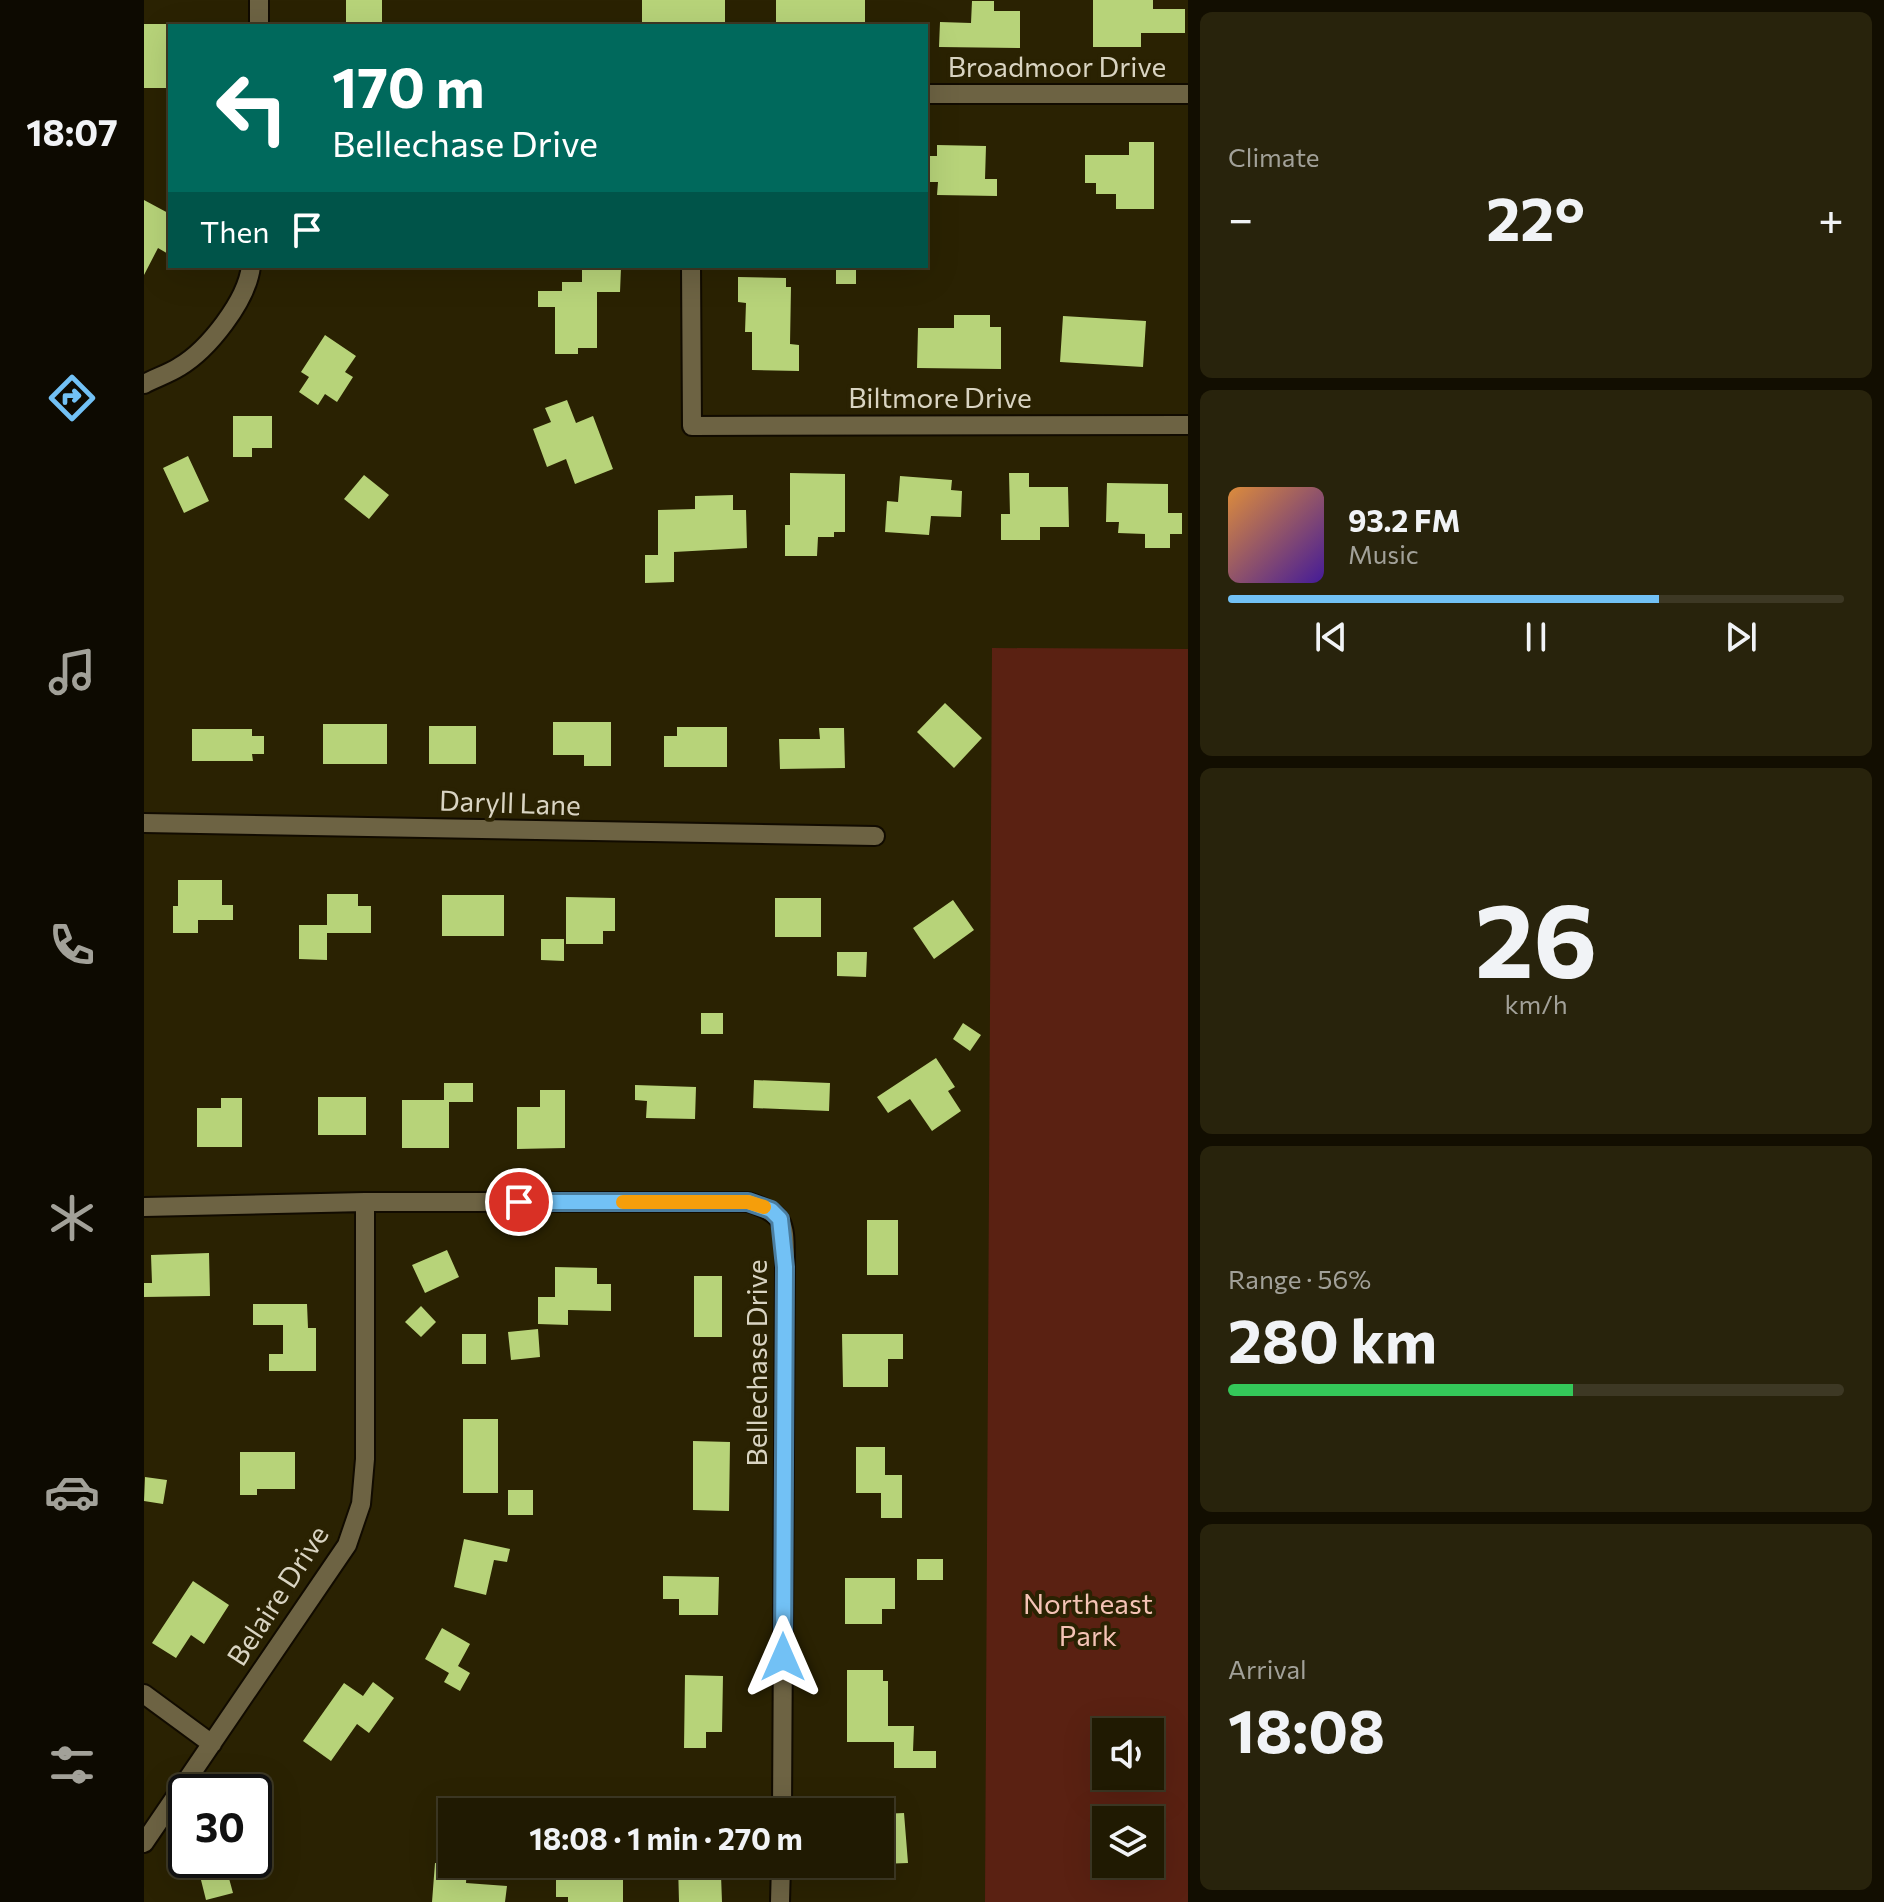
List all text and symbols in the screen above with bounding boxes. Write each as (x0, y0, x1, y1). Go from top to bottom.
street label: Broadmoor Drive (948, 49, 1166, 83)
text: 170 m (332, 51, 485, 120)
icon: left (200, 56, 304, 160)
text: 18:07 (26, 109, 118, 153)
text: Bellechase Drive (332, 120, 598, 164)
text: Climate (1228, 141, 1320, 172)
text: 22° (1486, 180, 1585, 253)
text: − (1228, 190, 1253, 244)
text: + (1818, 190, 1844, 244)
icon: arrive (285, 208, 329, 252)
text: Then (200, 212, 269, 249)
icon: directions (44, 370, 100, 426)
street label: Biltmore Drive (848, 380, 1032, 414)
text: 93.2 FM (1348, 501, 1460, 538)
text: Music (1348, 538, 1419, 569)
icon: previous (1309, 615, 1353, 659)
icon: pause (1514, 615, 1558, 659)
icon: next (1719, 615, 1763, 659)
icon: music (44, 644, 100, 700)
street label: Daryll Lane (438, 783, 582, 821)
text: 26 (1475, 872, 1597, 999)
icon: phone (44, 917, 100, 973)
text: km/h (1504, 988, 1568, 1019)
pin (485, 1168, 553, 1236)
icon: arrive (497, 1180, 541, 1224)
icon: climate (44, 1190, 100, 1246)
street label: Bellechase Drive (739, 1260, 773, 1466)
text: Range · 56% (1228, 1263, 1371, 1294)
text: 280 km (1228, 1302, 1437, 1375)
icon: car (44, 1464, 100, 1520)
street label: Belaire Drive (219, 1519, 335, 1671)
park label: Northeast Park (1023, 1586, 1153, 1652)
position arrow (741, 1615, 825, 1699)
text: Arrival (1228, 1653, 1307, 1684)
text: 18:08 (1228, 1692, 1385, 1765)
map controls (1092, 1718, 1164, 1878)
button: sound (1092, 1718, 1164, 1790)
icon: filters (44, 1737, 100, 1793)
speed limit sign: 30 (168, 1774, 272, 1878)
button: layers (1092, 1806, 1164, 1878)
text: 18:08 · 1 min · 270 m (529, 1819, 803, 1856)

